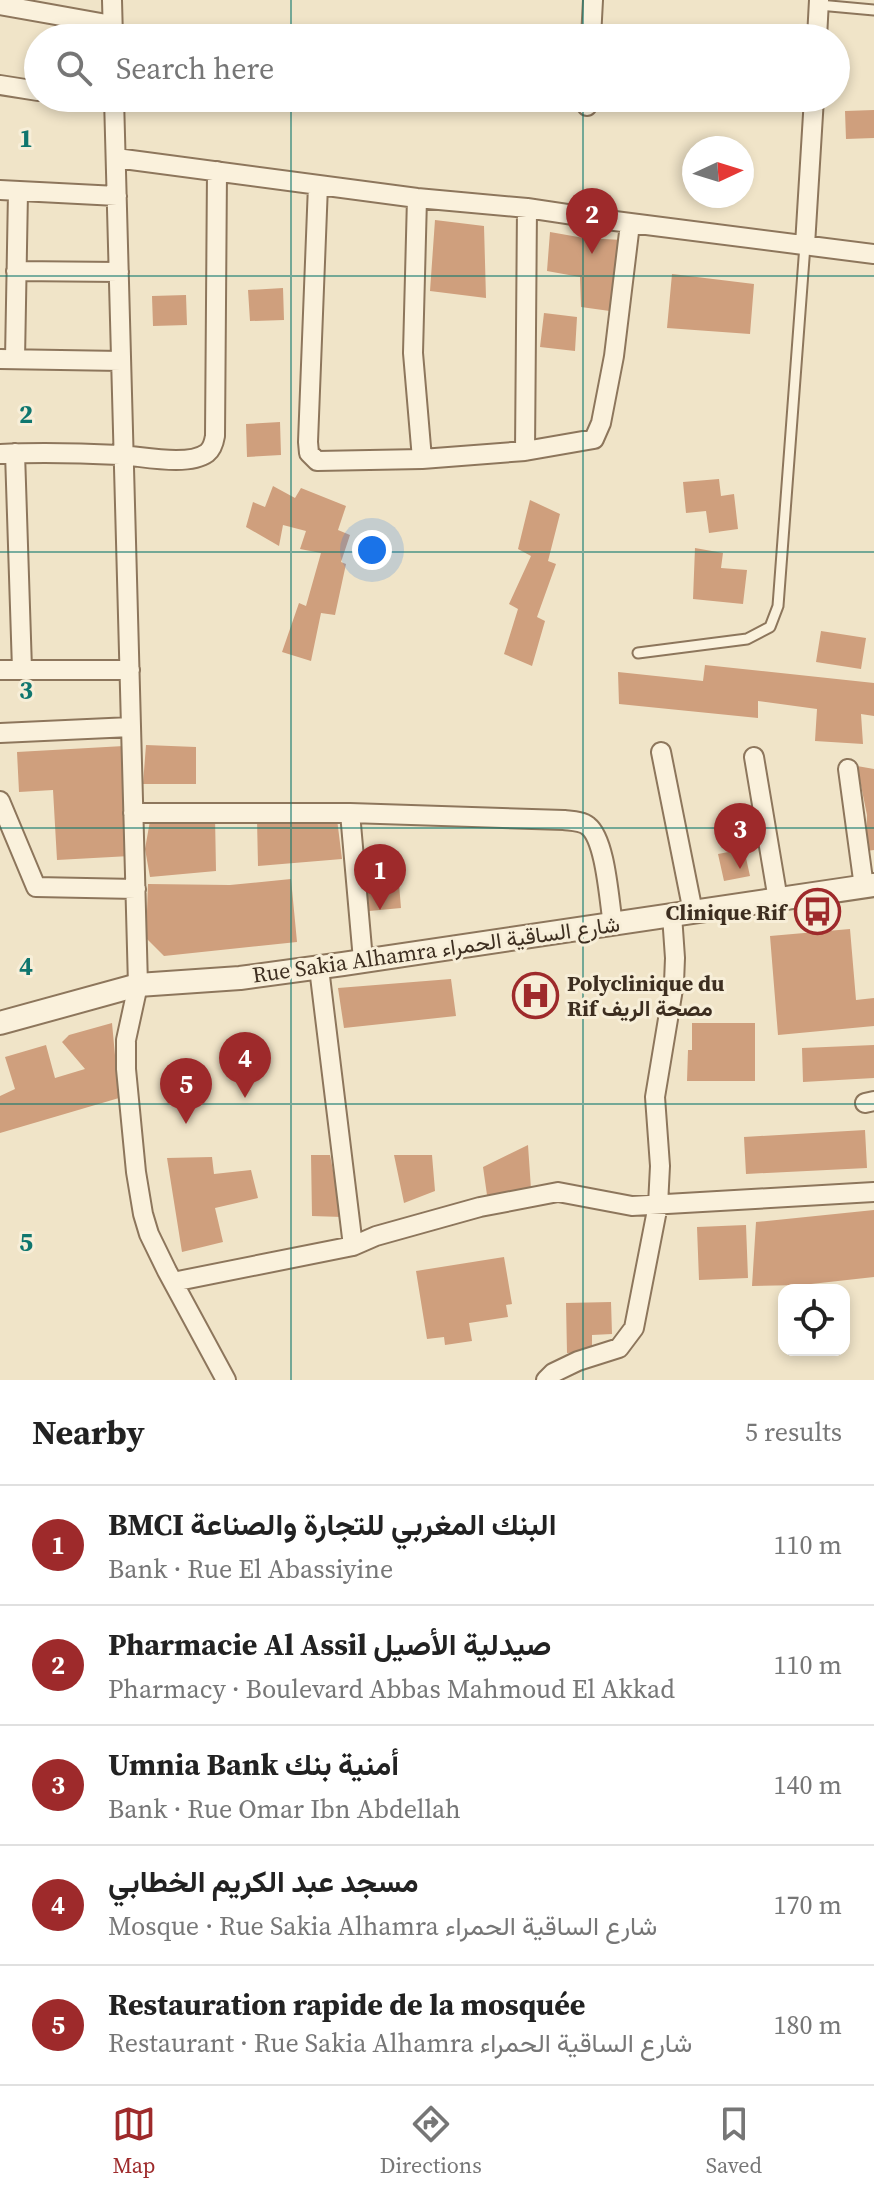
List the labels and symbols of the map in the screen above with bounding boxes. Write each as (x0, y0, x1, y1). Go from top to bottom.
text: 1 (19, 120, 33, 156)
north arrow (682, 136, 754, 208)
pin: 2 (566, 188, 618, 254)
text: 2 (19, 396, 33, 432)
your location (352, 530, 392, 570)
text: 3 (19, 672, 33, 708)
pin: 3 (714, 803, 766, 869)
pin: 1 (354, 844, 406, 910)
bus stop icon: Clinique Rif (793, 888, 841, 936)
place label: Clinique Rif (666, 897, 789, 927)
street label: Rue Sakia Alhamra شارع الساقية الحمراء (250, 908, 622, 990)
text: 4 (19, 948, 33, 984)
place label: Polyclinique du Rif مصحة الريف (567, 968, 724, 1023)
hospital icon: Polyclinique du Rif مصحة الريف (512, 972, 560, 1020)
pin: 4 (219, 1032, 271, 1098)
pin: 5 (160, 1058, 212, 1124)
text: 5 (19, 1224, 33, 1260)

